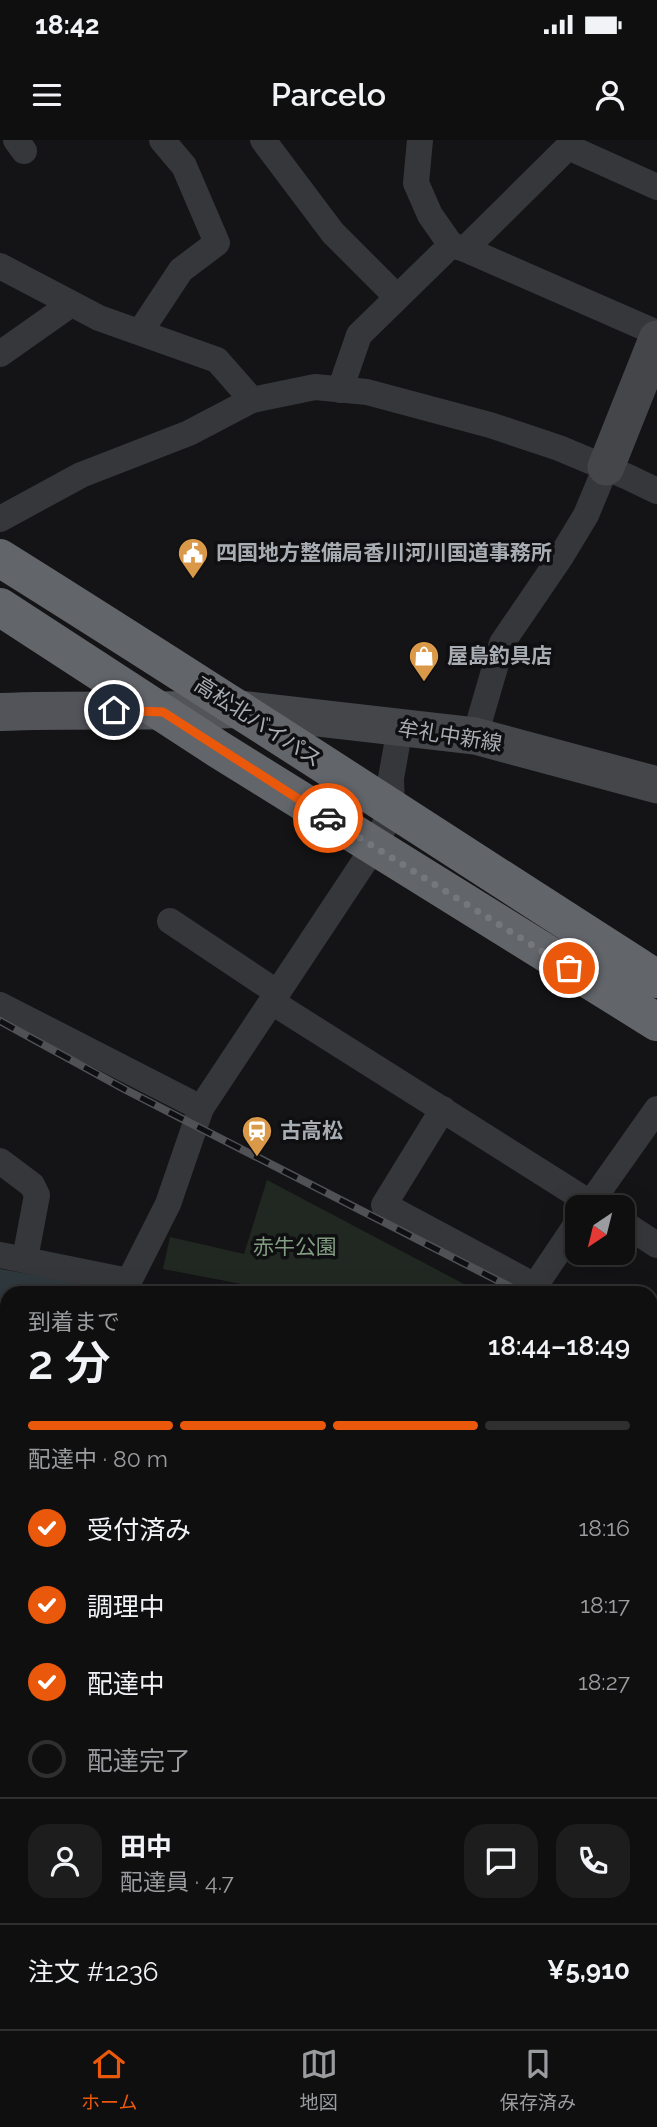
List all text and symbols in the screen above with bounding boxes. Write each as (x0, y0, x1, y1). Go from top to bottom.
text: 18:42 (35, 10, 99, 40)
icon: menu (28, 76, 66, 114)
text: Parcelo (271, 76, 386, 113)
icon: person (591, 76, 629, 114)
public building icon: 四国地方整備局香川河川国道事務所 (176, 536, 210, 580)
place label: 四国地方整備局香川河川国道事務所 (216, 540, 552, 565)
shop icon: 屋島釣具店 (407, 639, 441, 683)
place label: 屋島釣具店 (447, 643, 552, 668)
street label: 高松北バイパス (190, 671, 327, 772)
pin (84, 680, 144, 740)
icon: home (95, 691, 133, 729)
street label: 牟礼中新線 (396, 715, 504, 756)
courier (293, 783, 363, 853)
icon: car (309, 799, 347, 837)
pin (539, 938, 599, 998)
icon: bag (550, 949, 588, 987)
station icon: 古高松 (240, 1114, 274, 1158)
place label: 古高松 (280, 1118, 343, 1143)
north arrow (565, 1195, 635, 1265)
map controls (565, 1195, 635, 1265)
park label: 赤牛公園 (253, 1234, 337, 1259)
text: 到着まで (28, 1308, 120, 1335)
text: 18:44–18:49 (488, 1331, 630, 1361)
text: 2 分 (28, 1336, 111, 1390)
text: 配達中 · 80 m (28, 1445, 168, 1472)
icon: check (28, 1509, 66, 1547)
text: 18:16 (578, 1514, 630, 1541)
text: 受付済み (87, 1515, 191, 1545)
icon: check (28, 1586, 66, 1624)
text: 18:17 (580, 1591, 630, 1618)
text: 調理中 (87, 1592, 165, 1622)
icon: check (28, 1663, 66, 1701)
text: 18:27 (578, 1668, 630, 1695)
text: 配達中 (87, 1669, 165, 1699)
text: 配達完了 (87, 1746, 191, 1776)
button: person (28, 1824, 102, 1898)
button: chat (464, 1824, 538, 1898)
button: phone (556, 1824, 630, 1898)
text: 田中 (120, 1832, 172, 1862)
text: 配達員 · 4.7 (120, 1868, 234, 1895)
text: ¥5,910 (547, 1955, 630, 1985)
text: 注文 #1236 (28, 1957, 159, 1987)
tab: ホーム (81, 2045, 138, 2114)
tab: 地図 (300, 2045, 338, 2114)
tab: 保存済み (500, 2045, 576, 2114)

